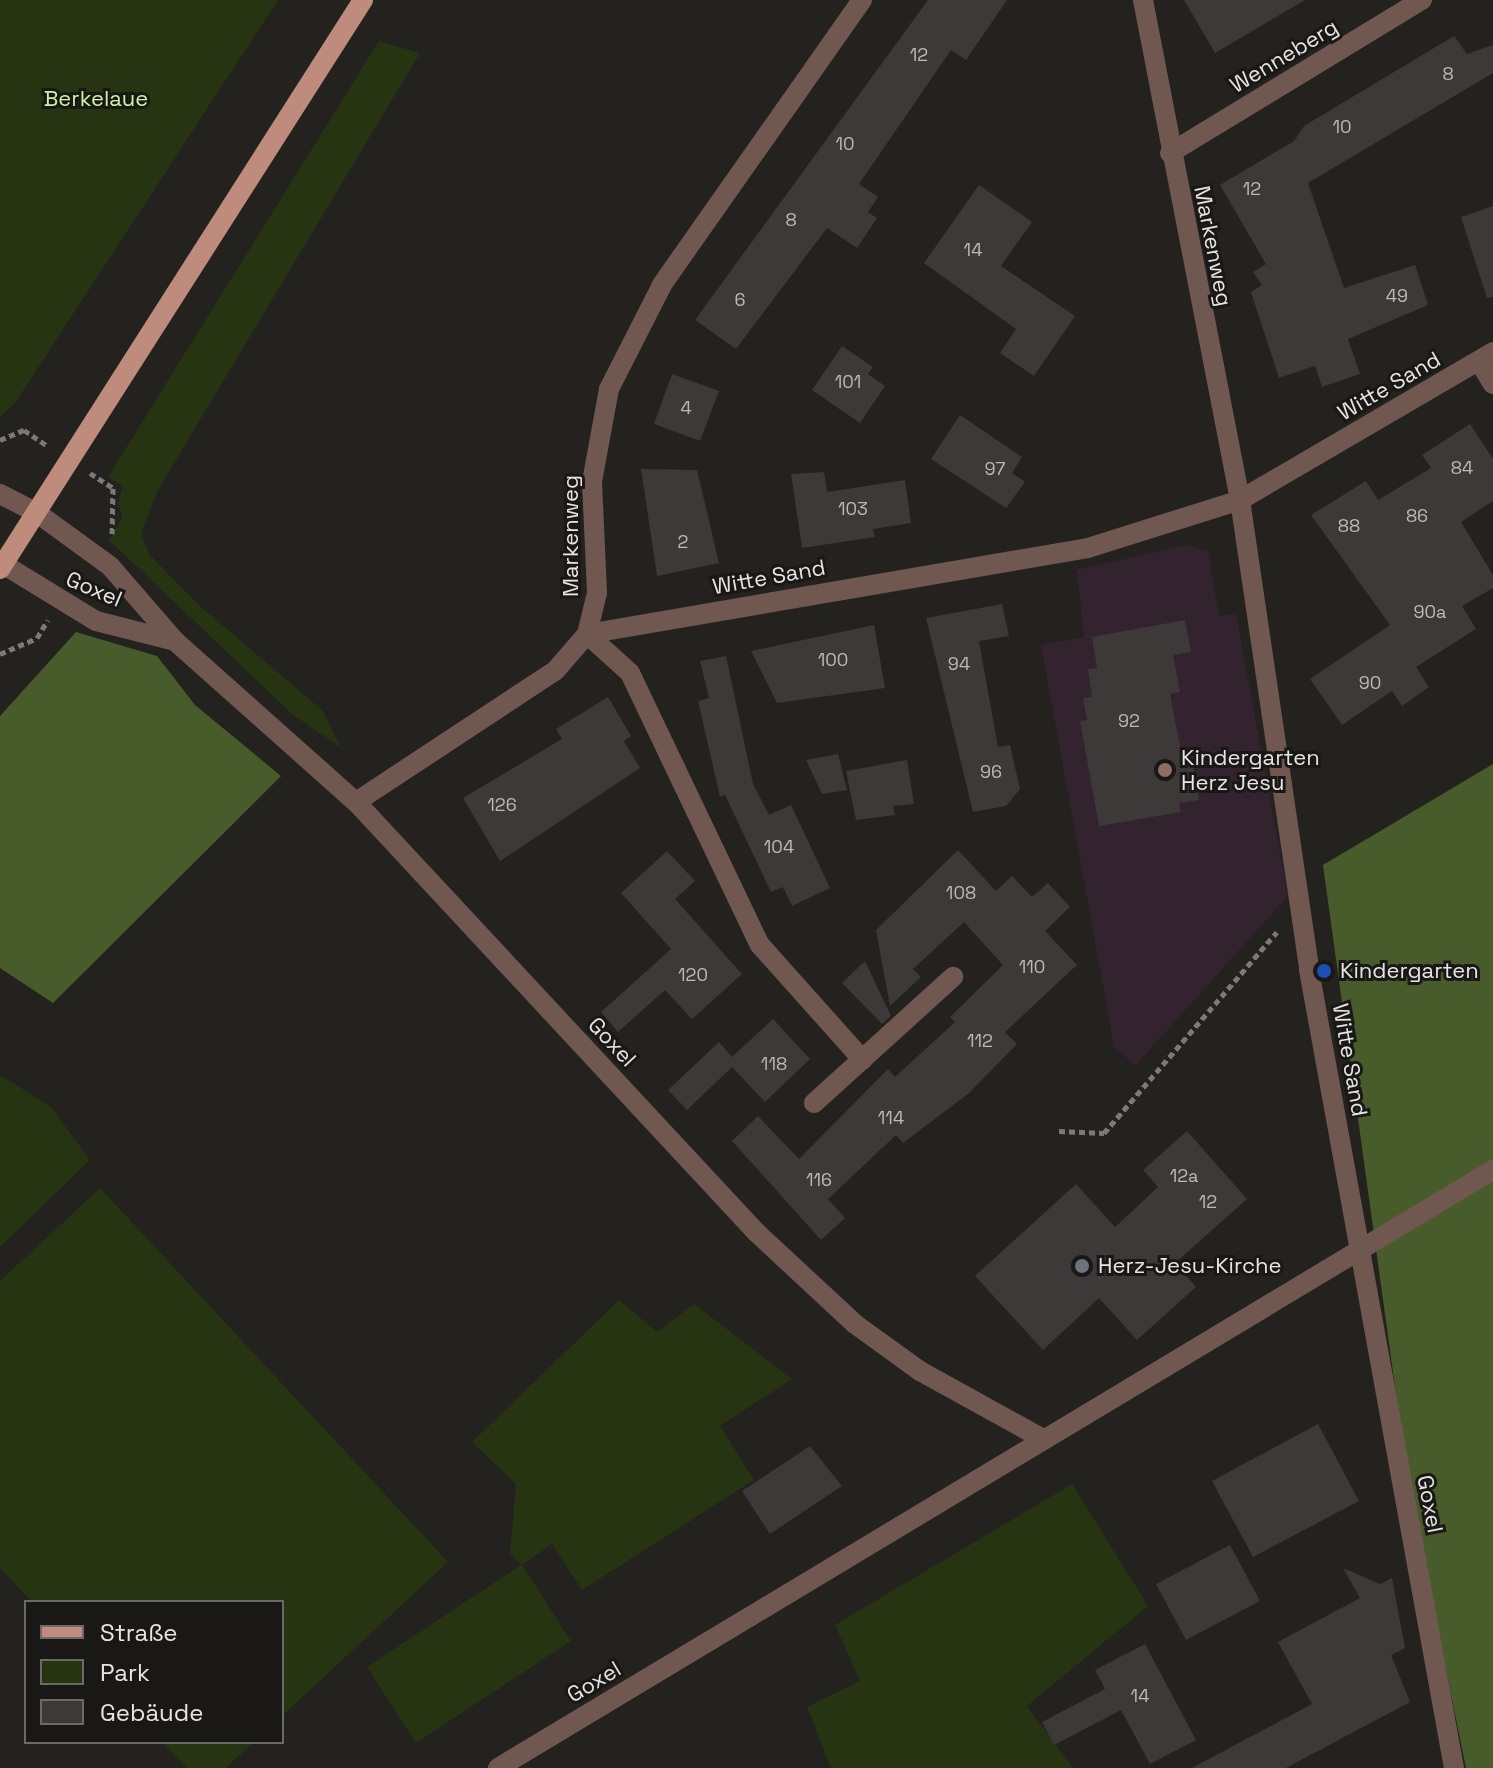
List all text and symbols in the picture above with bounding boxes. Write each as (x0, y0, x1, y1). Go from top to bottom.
street label: Wenneberg (1225, 13, 1343, 99)
house number: 12 (910, 44, 928, 66)
house number: 8 (1442, 63, 1454, 85)
park label: Berkelaue (44, 86, 148, 112)
house number: 10 (1332, 116, 1352, 138)
house number: 10 (835, 133, 855, 155)
house number: 12 (1243, 178, 1261, 200)
street label: Markenweg (1188, 184, 1238, 308)
house number: 8 (785, 209, 797, 231)
house number: 14 (964, 239, 982, 261)
house number: 49 (1386, 285, 1408, 307)
house number: 6 (734, 289, 746, 311)
street label: Witte Sand (1333, 346, 1445, 426)
house number: 101 (835, 371, 861, 393)
house number: 4 (680, 397, 692, 419)
house number: 84 (1451, 457, 1473, 479)
house number: 97 (985, 458, 1005, 480)
street label: Markenweg (558, 475, 584, 597)
house number: 103 (838, 498, 868, 520)
house number: 86 (1406, 505, 1428, 527)
house number: 88 (1338, 515, 1360, 537)
house number: 2 (678, 531, 688, 553)
street label: Witte Sand (710, 554, 828, 600)
street label: Goxel (62, 565, 126, 613)
house number: 90a (1414, 601, 1446, 623)
house number: 100 (818, 649, 848, 671)
house number: 94 (948, 653, 970, 675)
house number: 90 (1359, 672, 1381, 694)
house number: 92 (1118, 710, 1140, 732)
place label: Kindergarten Herz Jesu (1181, 744, 1320, 796)
house number: 96 (980, 761, 1002, 783)
marker: Kindergarten Herz Jesu (1156, 761, 1174, 779)
house number: 126 (487, 794, 517, 816)
house number: 104 (764, 836, 794, 858)
house number: 108 (946, 882, 976, 904)
house number: 110 (1019, 956, 1045, 978)
place label: Kindergarten (1340, 958, 1479, 984)
marker: Kindergarten (1315, 962, 1333, 980)
house number: 120 (678, 964, 708, 986)
street label: Witte Sand (1327, 1001, 1373, 1119)
street label: Goxel (583, 1012, 641, 1072)
house number: 112 (967, 1030, 993, 1052)
house number: 118 (761, 1053, 787, 1075)
house number: 114 (878, 1107, 904, 1129)
house number: 12a (1170, 1165, 1198, 1187)
house number: 116 (806, 1169, 832, 1191)
house number: 12 (1199, 1191, 1217, 1213)
place label: Herz-Jesu-Kirche (1098, 1253, 1282, 1279)
marker: Herz-Jesu-Kirche (1073, 1257, 1091, 1275)
street label: Goxel (1411, 1473, 1449, 1535)
legend (24, 1600, 284, 1744)
text: Straße (100, 1617, 177, 1648)
street label: Goxel (562, 1656, 626, 1708)
text: Park (100, 1657, 150, 1688)
house number: 14 (1131, 1685, 1149, 1707)
text: Gebäude (100, 1697, 203, 1728)

